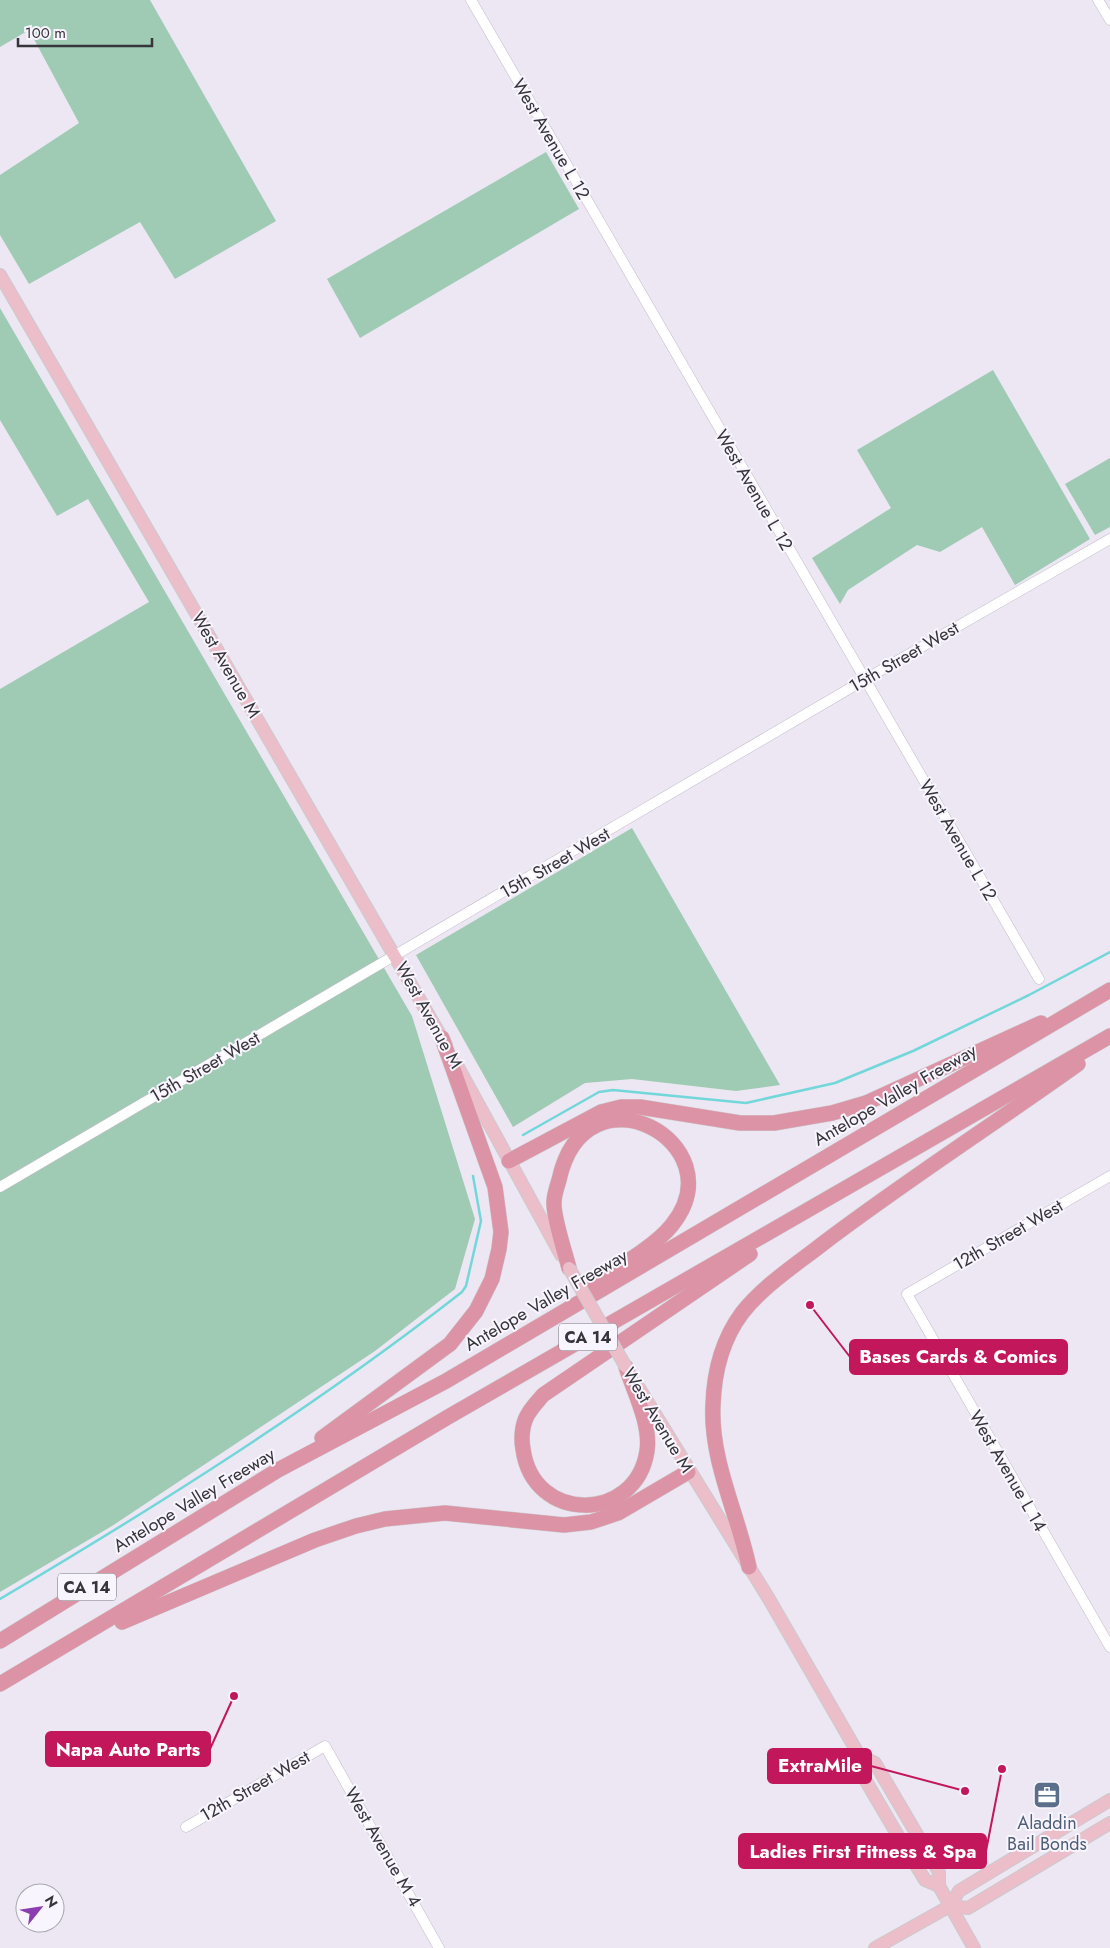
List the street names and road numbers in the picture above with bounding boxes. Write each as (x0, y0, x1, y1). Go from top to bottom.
street label: West Avenue L 12 (506, 74, 596, 204)
street label: West Avenue L 12 (709, 425, 799, 555)
street label: West Avenue M (185, 607, 267, 723)
street label: 15th Street West (844, 615, 964, 699)
street label: West Avenue L 12 (913, 775, 1003, 905)
street label: 15th Street West (495, 821, 615, 905)
street label: West Avenue M (389, 957, 469, 1073)
street label: 15th Street West (145, 1025, 265, 1109)
street label: Antelope Valley Freeway (809, 1038, 982, 1152)
street label: 12th Street West (948, 1193, 1068, 1277)
street label: Antelope Valley Freeway (460, 1243, 633, 1357)
road number: CA 14 (559, 1324, 617, 1350)
street label: West Avenue M (616, 1362, 700, 1478)
street label: West Avenue L 14 (963, 1406, 1053, 1536)
street label: Antelope Valley Freeway (108, 1441, 280, 1559)
road number: CA 14 (58, 1574, 116, 1600)
street label: 12th Street West (195, 1744, 315, 1828)
street label: West Avenue M 4 (338, 1782, 428, 1912)

